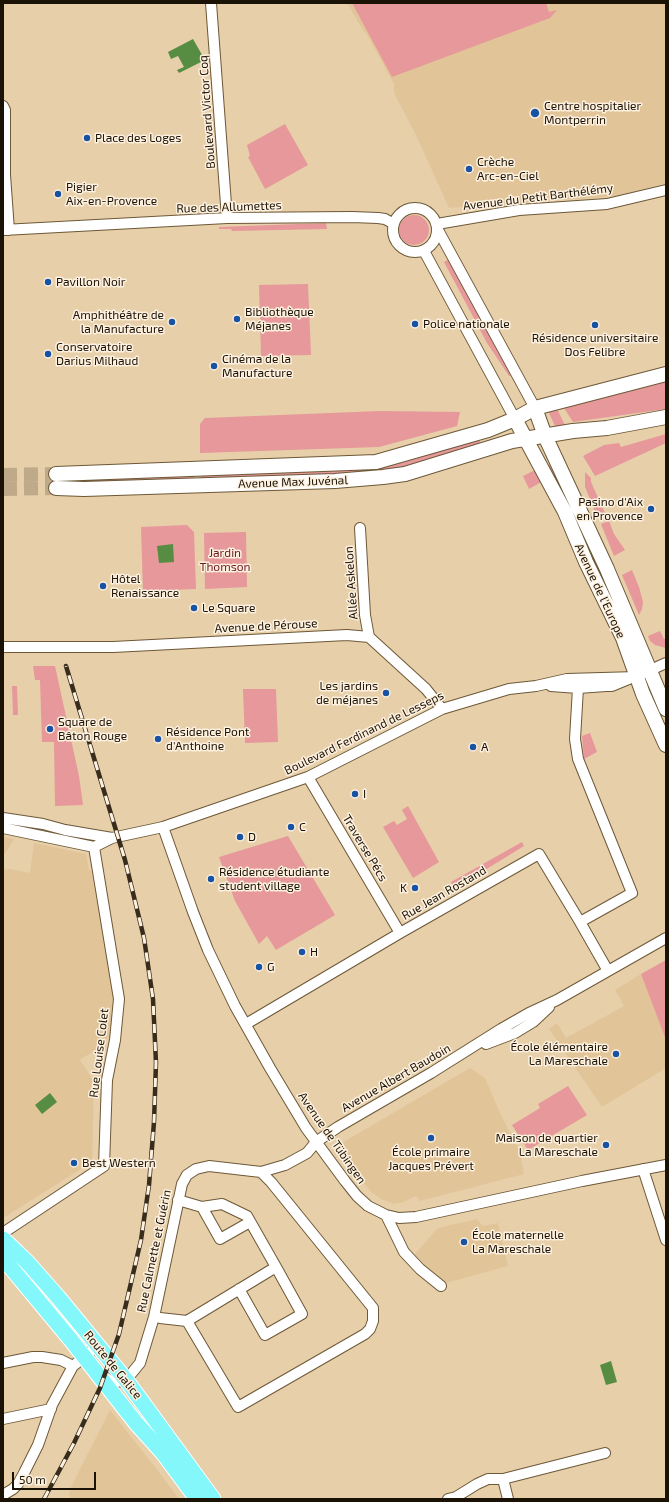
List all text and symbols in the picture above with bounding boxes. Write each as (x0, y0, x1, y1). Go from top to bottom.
street label: Boulevard Victor Coq (196, 55, 218, 169)
place label: Centre hospitalier Montperrin (544, 99, 641, 127)
marker: Centre hospitalier Montperrin (529, 107, 541, 119)
place label: Place des Loges (95, 131, 181, 145)
marker: Place des Loges (82, 133, 92, 143)
place label: Crèche Arc-en-Ciel (477, 155, 539, 183)
marker: Crèche Arc-en-Ciel (464, 164, 474, 174)
place label: Pigier Aix-en-Provence (66, 180, 157, 208)
street label: Avenue du Petit Barthélémy (462, 181, 614, 213)
marker: Pigier Aix-en-Provence (53, 189, 63, 199)
street label: Rue des Allumettes (176, 198, 282, 216)
place label: Pavillon Noir (56, 275, 126, 289)
marker: Pavillon Noir (43, 277, 53, 287)
place label: Bibliothèque Méjanes (245, 305, 314, 333)
place label: Amphithéâtre de la Manufacture (73, 308, 164, 336)
marker: Bibliothèque Méjanes (232, 314, 242, 324)
marker: Amphithéâtre de la Manufacture (167, 317, 177, 327)
place label: Police nationale (423, 317, 510, 331)
marker: Police nationale (410, 319, 420, 329)
marker: Résidence universitaire Dos Felibre (590, 320, 600, 330)
place label: Résidence universitaire Dos Felibre (532, 331, 658, 359)
place label: Conservatoire Darius Milhaud (56, 340, 138, 368)
marker: Conservatoire Darius Milhaud (43, 349, 53, 359)
place label: Cinéma de la Manufacture (222, 352, 292, 380)
marker: Cinéma de la Manufacture (209, 361, 219, 371)
street label: Avenue Max Juvénal (238, 473, 348, 491)
place label: Pasino d'Aix en Provence (577, 495, 643, 523)
marker: Pasino d'Aix en Provence (646, 504, 656, 514)
street label: Avenue de l'Europe (572, 541, 628, 641)
park label: Jardin Thomson (199, 546, 251, 574)
street label: Allée Askelon (341, 546, 361, 620)
place label: Hôtel Renaissance (111, 572, 179, 600)
marker: Hôtel Renaissance (98, 581, 108, 591)
place label: Le Square (202, 601, 255, 615)
marker: Le Square (189, 603, 199, 613)
street label: Avenue de Pérouse (214, 616, 318, 636)
place label: Les jardins de méjanes (316, 679, 378, 707)
street label: Boulevard Ferdinand de Lesseps (282, 688, 446, 778)
marker: Les jardins de méjanes (381, 688, 391, 698)
place label: Square de Bâton Rouge (58, 715, 127, 743)
marker: Square de Bâton Rouge (45, 724, 55, 734)
place label: Résidence Pont d'Anthoine (166, 725, 249, 753)
marker: Résidence Pont d'Anthoine (153, 734, 163, 744)
place label: A (481, 740, 488, 754)
marker: A (468, 742, 478, 752)
place label: I (363, 787, 366, 801)
marker: I (350, 789, 360, 799)
street label: Traverse Pécs (339, 812, 391, 884)
place label: C (299, 820, 306, 834)
marker: C (286, 822, 296, 832)
place label: D (248, 830, 256, 844)
marker: D (235, 832, 245, 842)
street label: Rue Jean Rostand (399, 863, 489, 923)
place label: Résidence étudiante student village (219, 865, 329, 893)
marker: Résidence étudiante student village (206, 874, 216, 884)
place label: K (400, 881, 407, 895)
marker: K (410, 883, 420, 893)
place label: H (310, 945, 318, 959)
marker: H (297, 947, 307, 957)
place label: G (267, 960, 275, 974)
marker: G (254, 962, 264, 972)
street label: Rue Louise Colet (86, 1008, 112, 1098)
place label: École élémentaire La Mareschale (510, 1040, 608, 1068)
street label: Avenue Albert Baudoin (339, 1041, 453, 1115)
marker: École élémentaire La Mareschale (611, 1049, 621, 1059)
street label: Avenue de Tübingen (295, 1089, 369, 1187)
place label: Maison de quartier La Mareschale (495, 1131, 598, 1159)
marker: École primaire Jacques Prévert (426, 1133, 436, 1143)
marker: Maison de quartier La Mareschale (601, 1140, 611, 1150)
place label: École primaire Jacques Prévert (388, 1145, 474, 1173)
place label: Best Western (82, 1156, 156, 1170)
marker: Best Western (69, 1158, 79, 1168)
street label: Rue Calmette et Guérin (134, 1188, 174, 1314)
place label: École maternelle La Mareschale (472, 1228, 564, 1256)
marker: École maternelle La Mareschale (459, 1237, 469, 1247)
street label: Route de Galice (81, 1328, 145, 1402)
scale bar (14, 1464, 98, 1490)
text: 50 m (19, 1472, 46, 1486)

